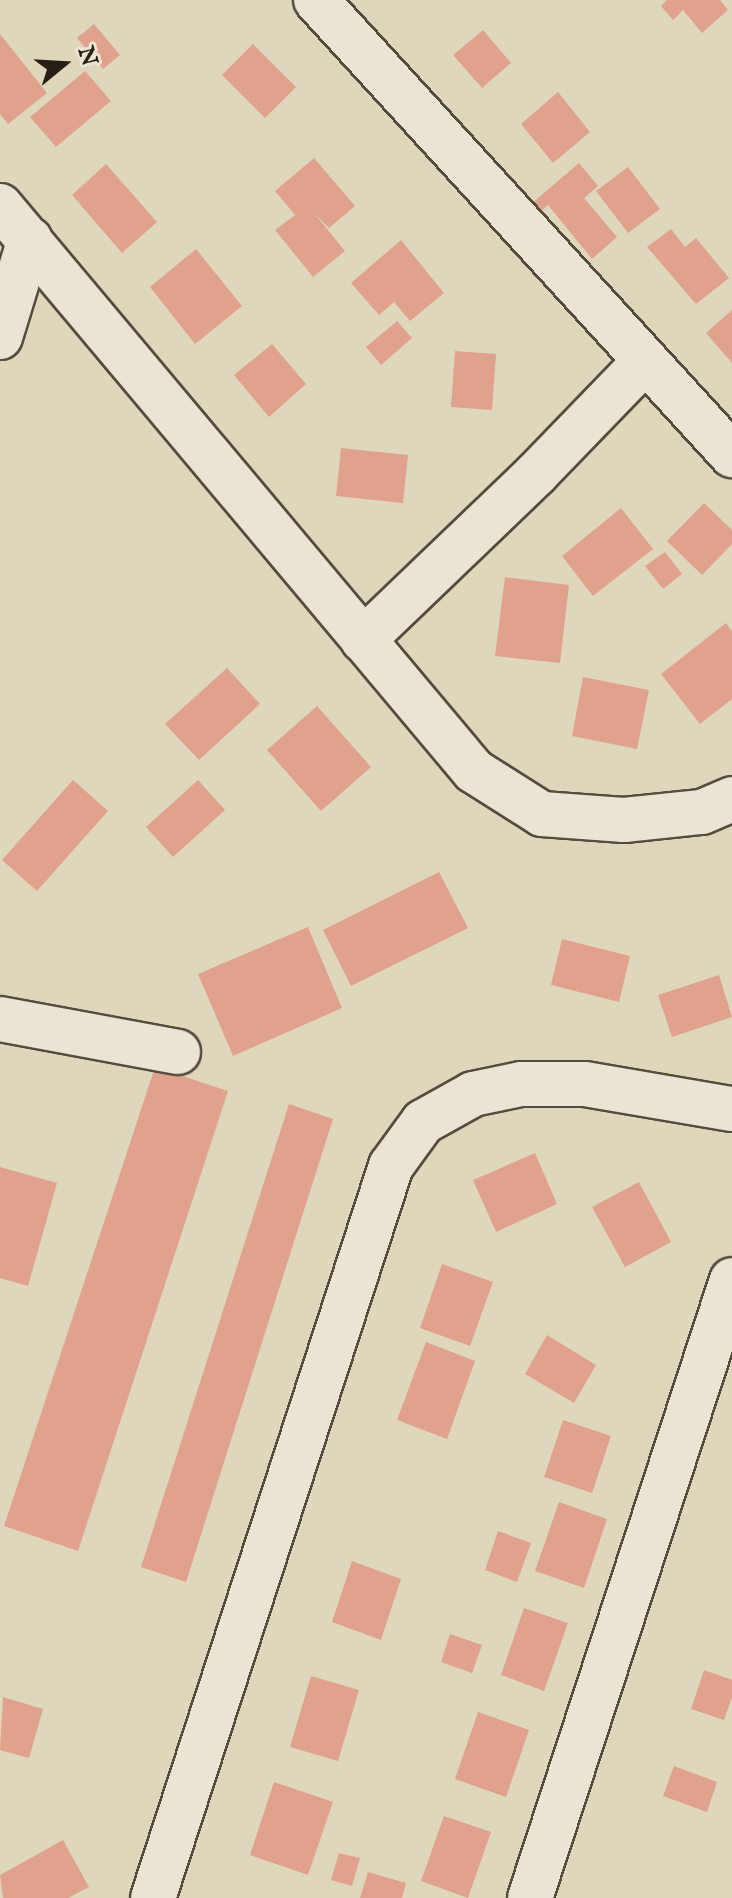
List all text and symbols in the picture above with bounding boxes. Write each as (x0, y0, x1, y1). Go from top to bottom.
north arrow (24, 24, 104, 104)
text: N (71, 43, 103, 70)

